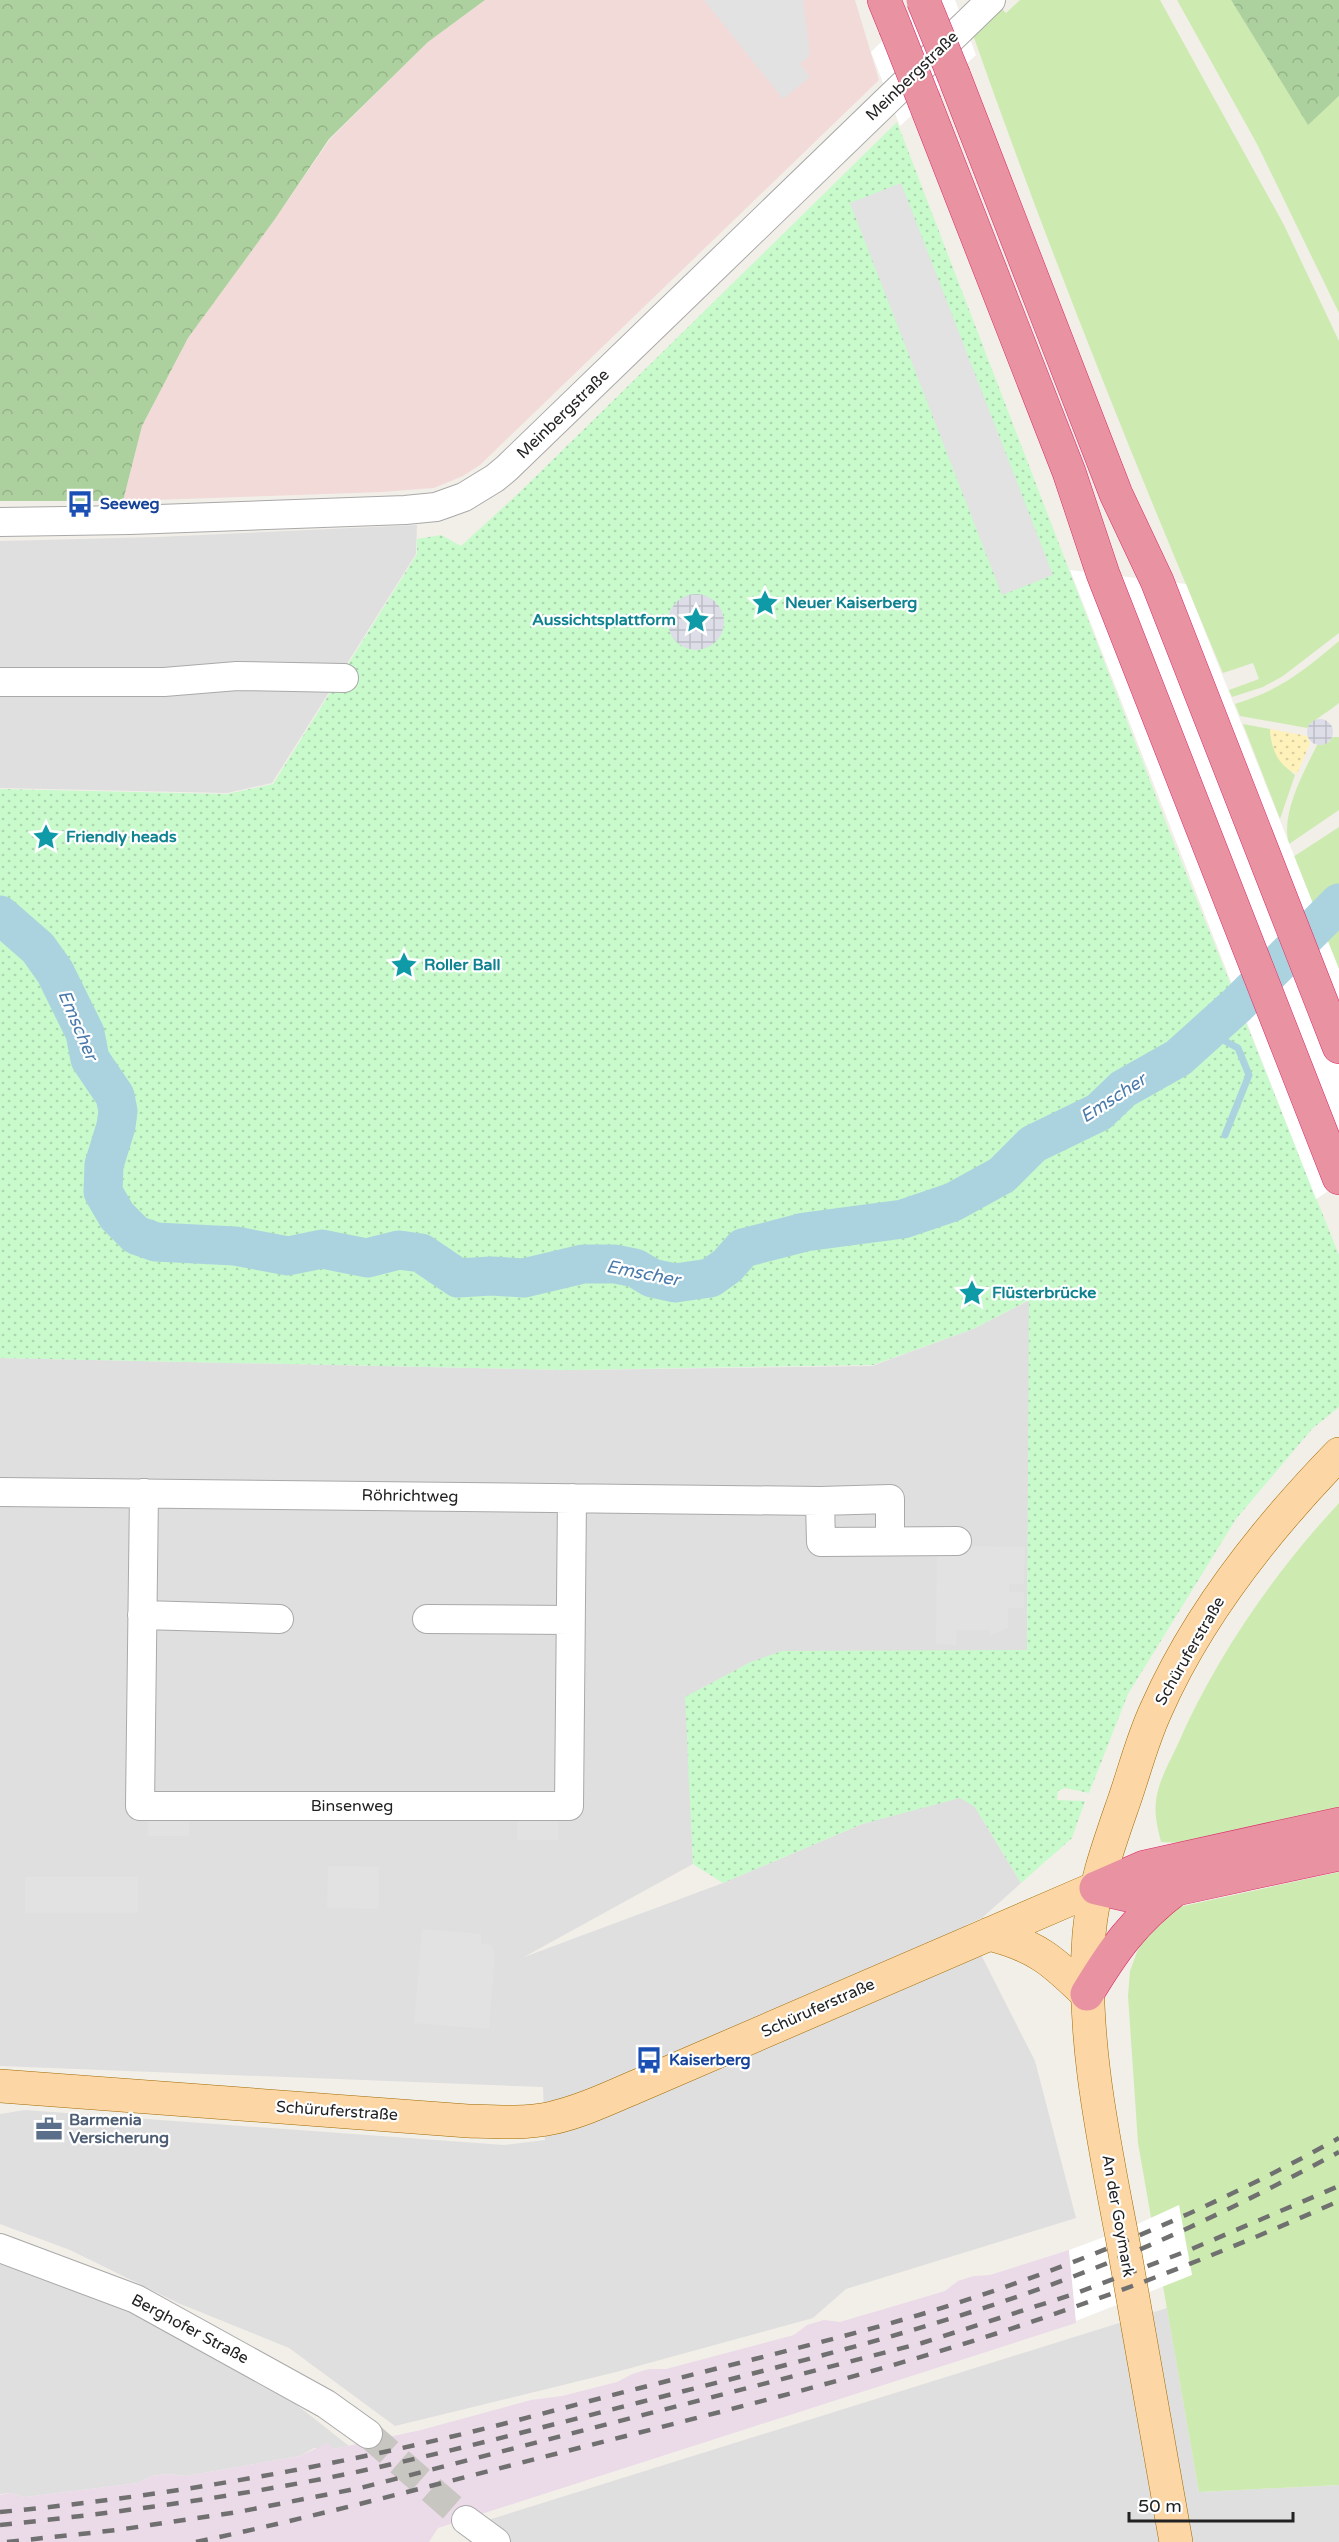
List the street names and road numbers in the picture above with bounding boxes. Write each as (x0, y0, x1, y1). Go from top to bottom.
street label: Meinbergstraße (862, 27, 962, 125)
street label: Meinbergstraße (513, 365, 613, 463)
street label: Röhrichtweg (361, 1485, 459, 1507)
street label: Schüruferstraße (1151, 1593, 1229, 1709)
street label: Binsenweg (311, 1796, 393, 1816)
street label: Schüruferstraße (758, 1974, 878, 2042)
street label: Schüruferstraße (275, 2097, 399, 2125)
street label: An der Goymark (1097, 2153, 1139, 2279)
street label: Berghofer Straße (128, 2290, 252, 2368)

